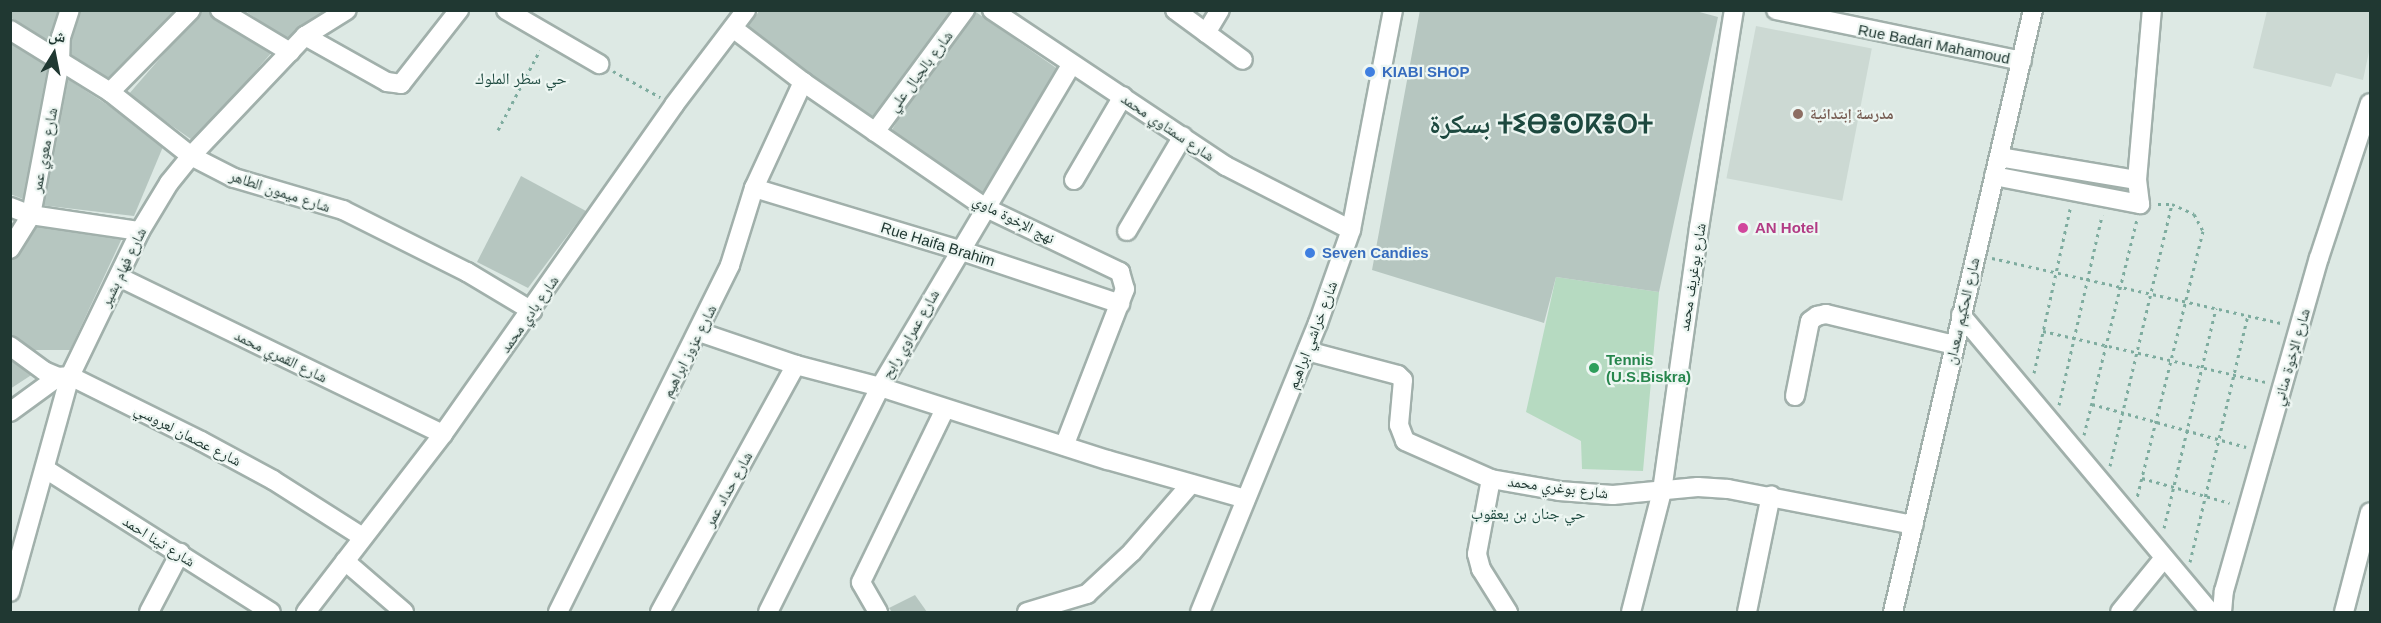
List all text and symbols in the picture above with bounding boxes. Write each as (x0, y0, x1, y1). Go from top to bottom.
street label: Rue Badari Mahamoud (1857, 20, 2011, 68)
north arrow (24, 24, 84, 84)
text: ش (47, 26, 67, 46)
street label: شارع بالجبال علي (884, 27, 956, 115)
place label: KIABI SHOP (1382, 63, 1470, 81)
marker: KIABI SHOP (1363, 65, 1377, 79)
district label: حي سطر الملوك (475, 69, 567, 89)
street label: شارع سمتاوي محمد (1118, 89, 1218, 165)
place label: مدرسة إبتدائية (1810, 105, 1894, 123)
street label: شارع معوي عمر (27, 106, 61, 194)
marker: مدرسة إبتدائية (1791, 107, 1805, 121)
district label: بسكرة ⵜⵉⴱⴻⵙⴽⴻⵔⵜ (1429, 109, 1653, 141)
street label: شارع ميمون الطاهر (227, 166, 333, 216)
street label: نهج الإخوة ماوي (970, 191, 1058, 247)
street label: Rue Haifa Brahim (879, 218, 997, 270)
place label: AN Hotel (1755, 219, 1818, 237)
marker: AN Hotel (1736, 221, 1750, 235)
street label: شارع بوغريف محمد (1675, 222, 1709, 332)
street label: شارع فهام بشير (96, 225, 150, 309)
place label: Seven Candies (1322, 244, 1429, 262)
marker: Seven Candies (1303, 246, 1317, 260)
street label: شارع الحكيم سعدان (1941, 256, 1983, 366)
street label: شارع بادي محمد (496, 272, 562, 356)
street label: شارع خراشي ابراهيم (1283, 278, 1341, 392)
street label: شارع عمراوي رابح (877, 286, 943, 382)
street label: شارع عزوز ابراهيم (658, 302, 720, 400)
street label: شارع الإخوة مناني (2269, 306, 2313, 408)
street label: شارع القمري محمد (232, 326, 330, 386)
place label: Tennis (U.S.Biskra) (1606, 350, 1691, 385)
marker: Tennis (U.S.Biskra) (1587, 361, 1601, 375)
street label: شارع عصمان لعروسي (132, 400, 244, 470)
street label: شارع حداد عمر (700, 448, 756, 530)
street label: شارع بوغري محمد (1507, 472, 1609, 502)
district label: حي جنان بن يعقوب (1471, 504, 1585, 524)
street label: شارع تينا احمد (119, 512, 199, 570)

